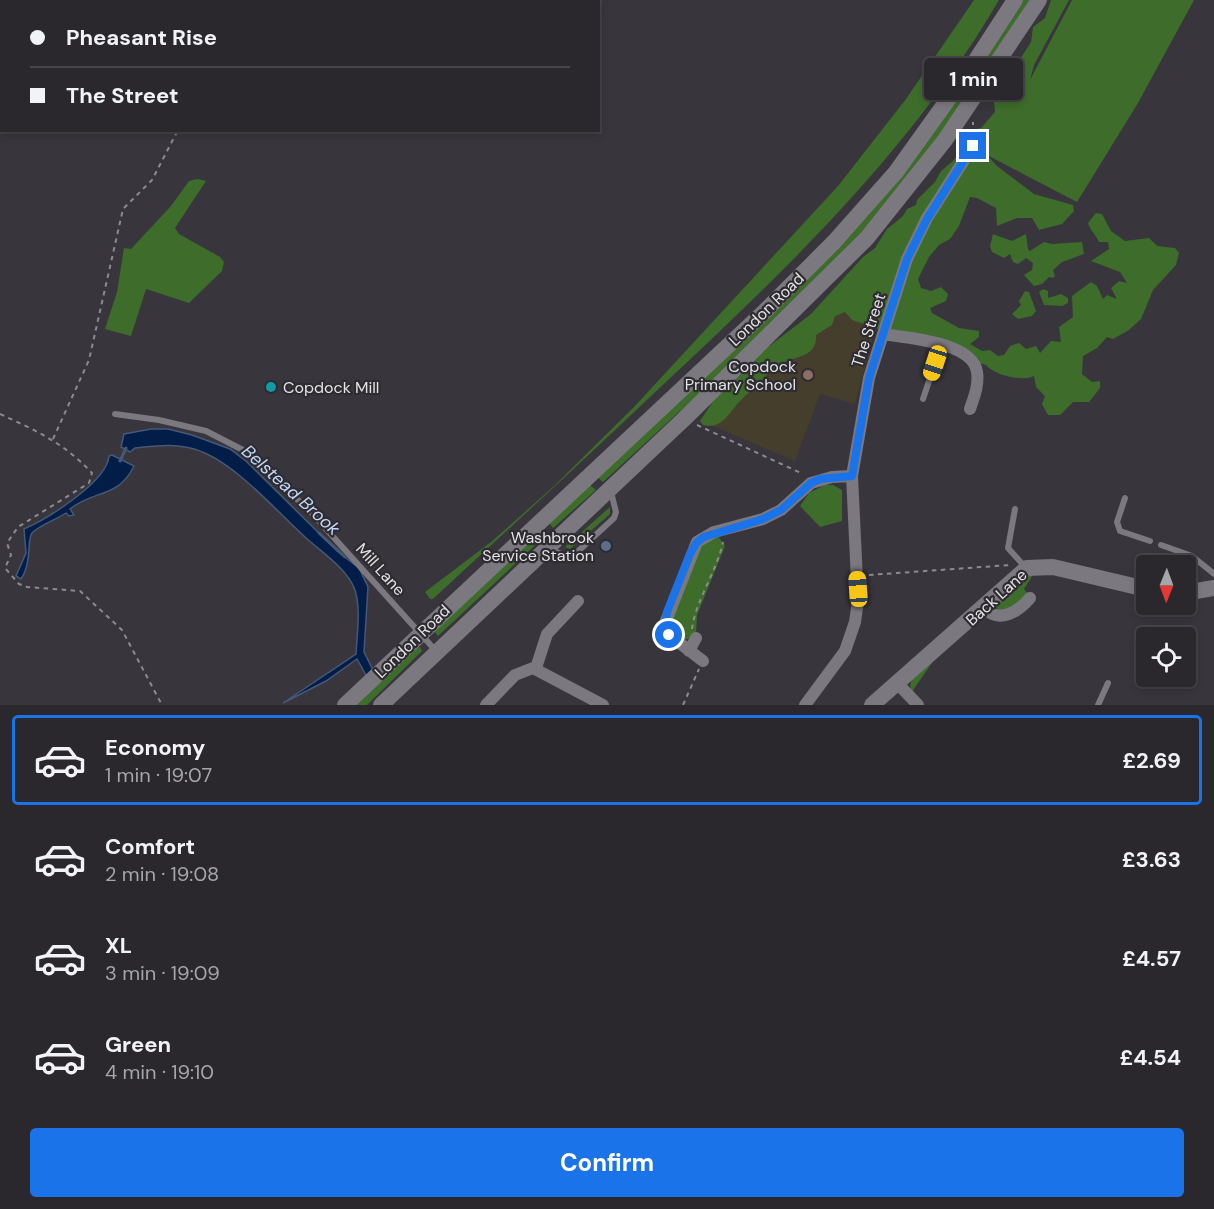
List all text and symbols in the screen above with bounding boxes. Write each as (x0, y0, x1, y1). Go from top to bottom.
text: Pheasant Rise (66, 23, 217, 52)
callout: 1 min (924, 59, 1022, 101)
text: 1 min (949, 66, 998, 92)
text: The Street (66, 81, 179, 110)
route end (959, 132, 986, 159)
street label: London Road (724, 268, 809, 351)
street label: The Street (847, 290, 890, 370)
car (921, 343, 949, 383)
place label: Copdock Primary School (685, 356, 796, 395)
marker: Copdock Primary School (801, 368, 815, 382)
place label: Copdock Mill (283, 377, 379, 398)
marker: Copdock Mill (264, 380, 278, 394)
water label: Belstead Brook (237, 439, 346, 541)
place label: Washbrook Service Station (482, 527, 594, 566)
street label: Mill Lane (351, 538, 410, 600)
marker: Washbrook Service Station (599, 539, 613, 553)
north arrow (1136, 555, 1196, 615)
map controls (1136, 555, 1196, 687)
street label: Back Lane (961, 564, 1031, 630)
car (848, 570, 868, 608)
street label: London Road (370, 600, 455, 683)
route start (655, 621, 682, 648)
button: locate (1136, 627, 1196, 687)
icon: car (33, 733, 87, 787)
text: Economy (105, 733, 205, 762)
text: £2.69 (1122, 746, 1181, 775)
text: 1 min · 19:07 (105, 762, 212, 788)
icon: car (33, 832, 87, 886)
text: Comfort (105, 832, 195, 861)
text: £3.63 (1122, 845, 1181, 874)
text: 2 min · 19:08 (105, 861, 219, 887)
icon: car (33, 931, 87, 985)
text: XL (105, 931, 132, 960)
text: £4.57 (1122, 944, 1181, 973)
text: 3 min · 19:09 (105, 960, 220, 986)
icon: car (33, 1030, 87, 1084)
text: Green (105, 1030, 171, 1059)
text: £4.54 (1119, 1043, 1181, 1072)
text: 4 min · 19:10 (105, 1059, 214, 1085)
button: Confirm (30, 1128, 1184, 1197)

